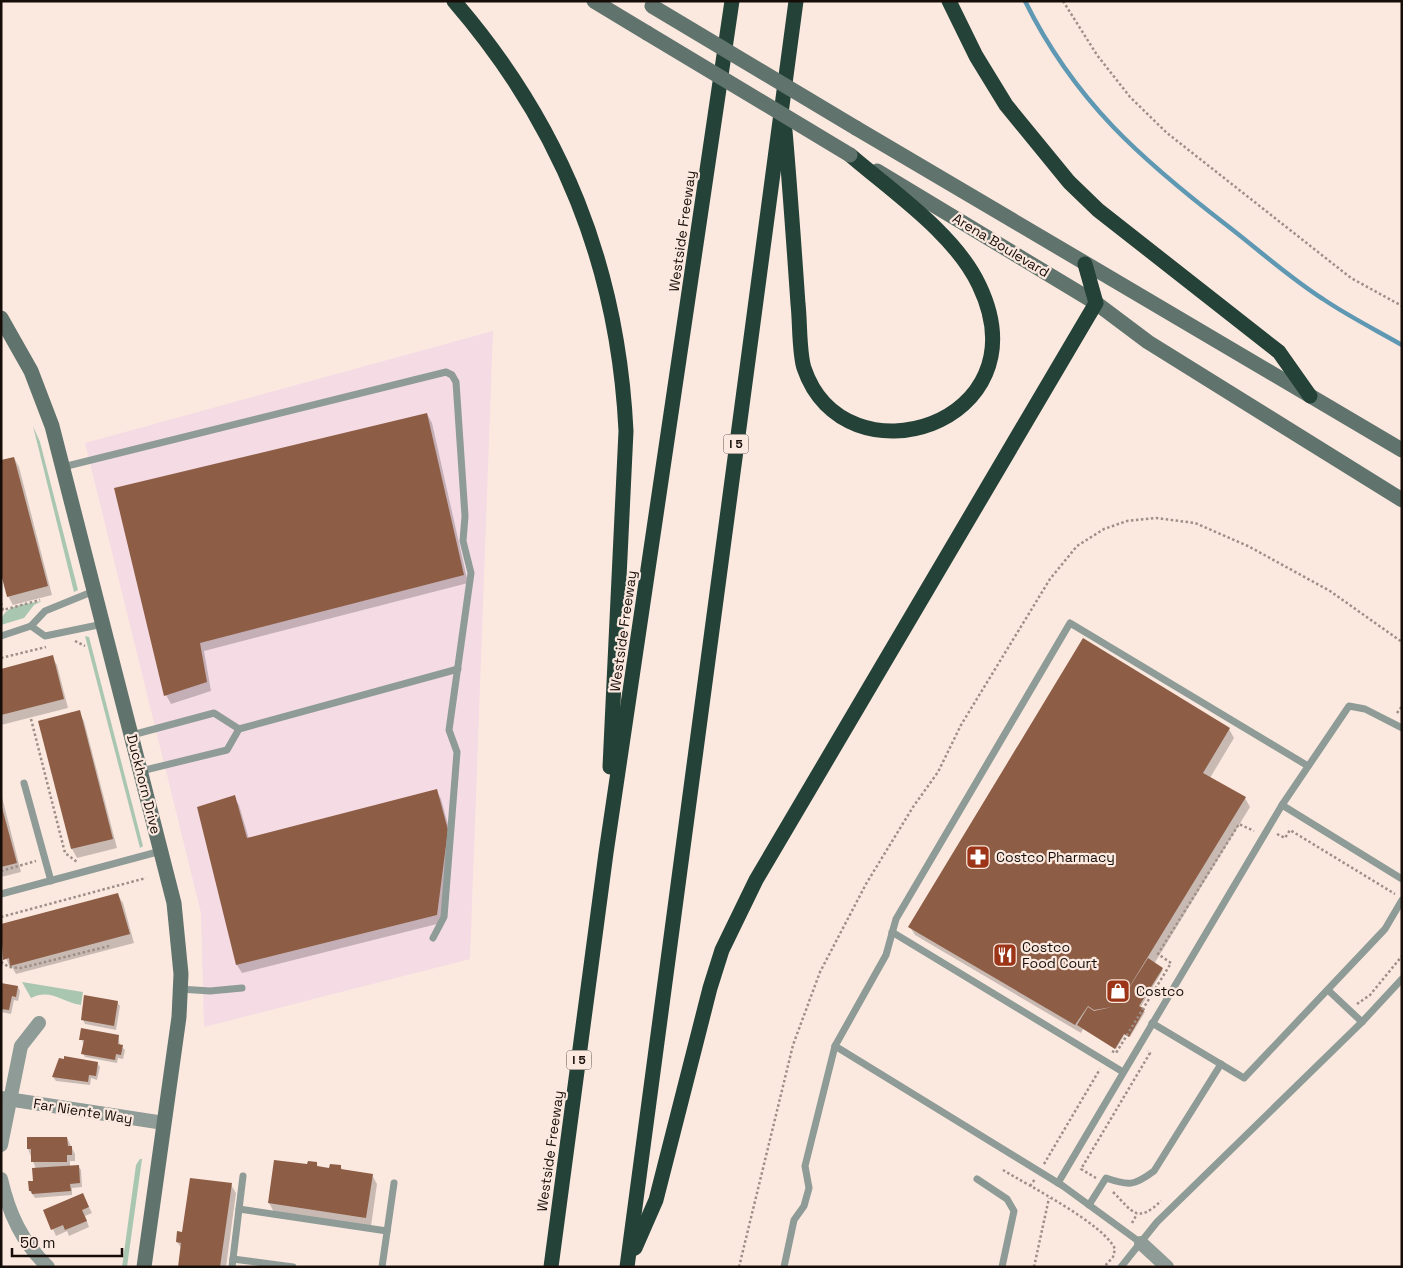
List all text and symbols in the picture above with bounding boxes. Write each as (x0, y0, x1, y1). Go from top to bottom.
street label: Westside Freeway (665, 169, 699, 293)
street label: Arena Boulevard (949, 209, 1053, 281)
road number: I 5 (724, 434, 748, 454)
street label: Westside Freeway (606, 569, 640, 693)
street label: Duckhorn Drive (123, 732, 165, 836)
pharmacy icon: Costco Pharmacy (965, 844, 991, 870)
place label: Costco Pharmacy (996, 848, 1115, 866)
place label: Costco Food Court (1022, 938, 1097, 972)
restaurant icon: Costco Food Court (992, 942, 1018, 968)
shop icon: Costco (1105, 978, 1131, 1004)
place label: Costco (1136, 982, 1184, 1000)
road number: I 5 (566, 1050, 592, 1070)
street label: Westside Freeway (533, 1089, 567, 1213)
street label: Far Niente Way (32, 1094, 134, 1128)
scale bar (12, 1226, 122, 1258)
text: 50 m (20, 1233, 55, 1252)

